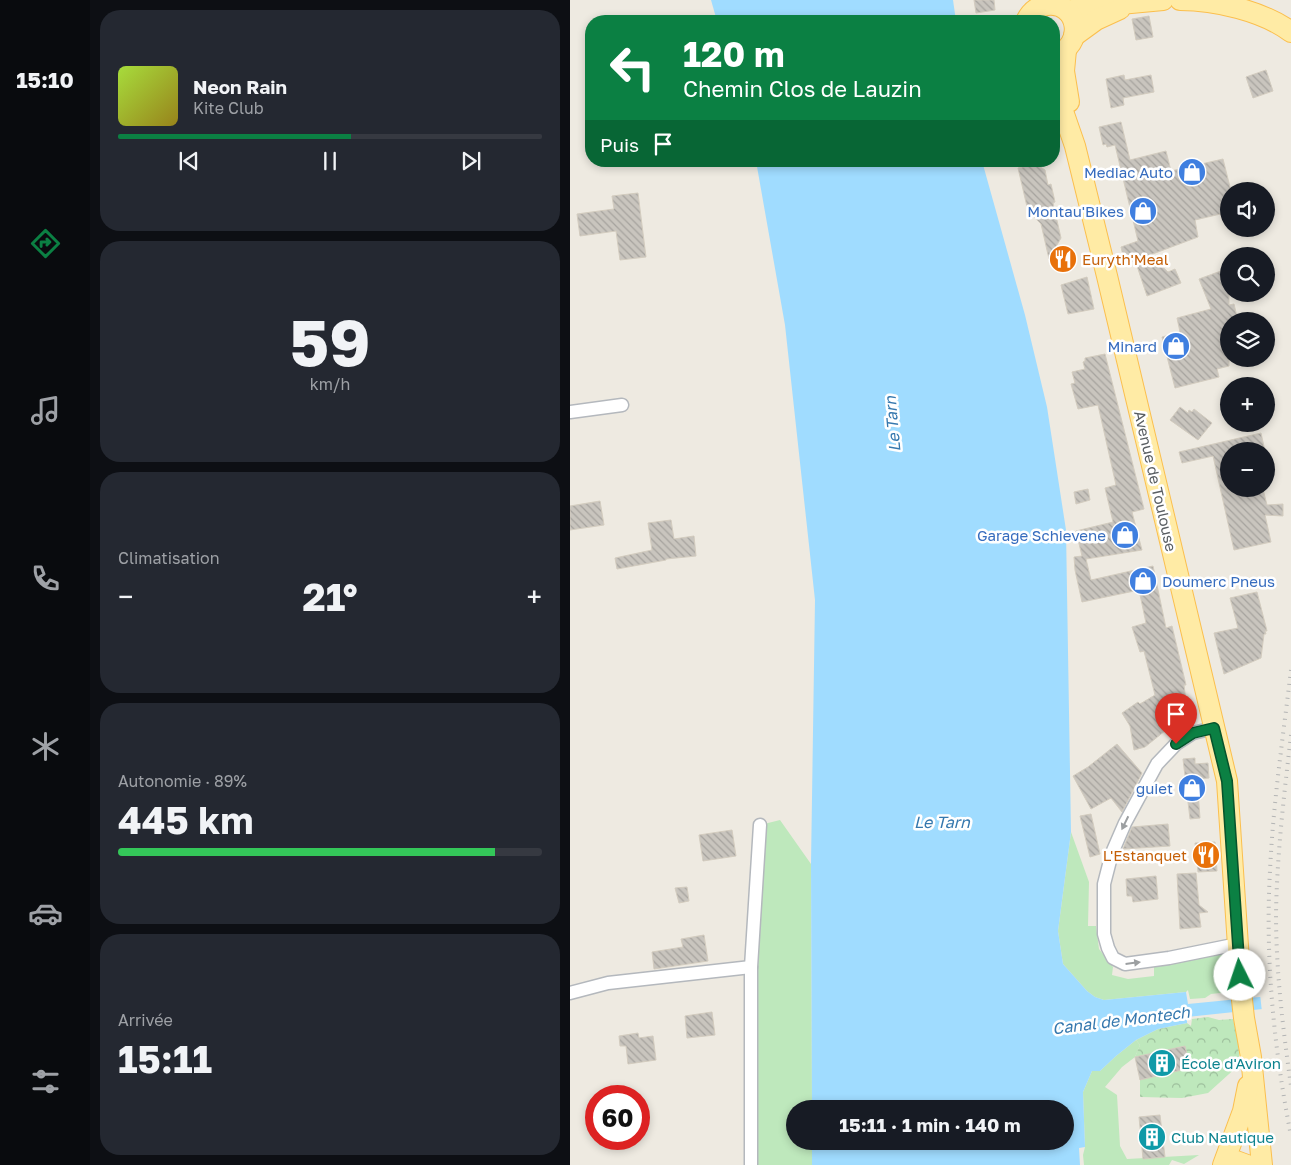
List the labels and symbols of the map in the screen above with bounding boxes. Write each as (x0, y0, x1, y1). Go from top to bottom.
shop icon: Mediac Auto (1177, 157, 1207, 187)
place label: Mediac Auto (1084, 163, 1173, 181)
shop icon: Montau'Bikes (1128, 196, 1158, 226)
place label: Montau'Bikes (1027, 202, 1124, 220)
restaurant icon: Euryth'Meal (1048, 244, 1078, 274)
place label: Euryth'Meal (1082, 250, 1169, 268)
shop icon: Minard (1161, 331, 1191, 361)
place label: Minard (1107, 337, 1157, 355)
water label: Le Tarn (880, 394, 904, 453)
street label: Avenue de Toulouse (1131, 409, 1181, 553)
shop icon: Garage Schievene (1110, 520, 1140, 550)
place label: Garage Schievene (977, 526, 1106, 544)
shop icon: Doumerc Pneus (1128, 566, 1158, 596)
place label: Doumerc Pneus (1162, 572, 1275, 590)
pin (1155, 693, 1197, 744)
shop icon: guiet (1177, 773, 1207, 803)
place label: guiet (1136, 779, 1173, 797)
water label: Le Tarn (914, 812, 971, 832)
one-way arrow (1121, 815, 1130, 830)
restaurant icon: L'Estanquet (1191, 840, 1221, 870)
place label: L'Estanquet (1103, 846, 1187, 864)
position arrow (1213, 948, 1265, 1000)
one-way arrow (1126, 959, 1142, 967)
water label: Canal de Montech (1051, 1002, 1192, 1038)
building icon: École d'Aviron (1147, 1048, 1177, 1078)
place label: École d'Aviron (1181, 1054, 1281, 1072)
speed limit sign: 60 (585, 1085, 650, 1150)
building icon: Club Nautique (1137, 1122, 1167, 1152)
place label: Club Nautique (1171, 1128, 1274, 1146)

